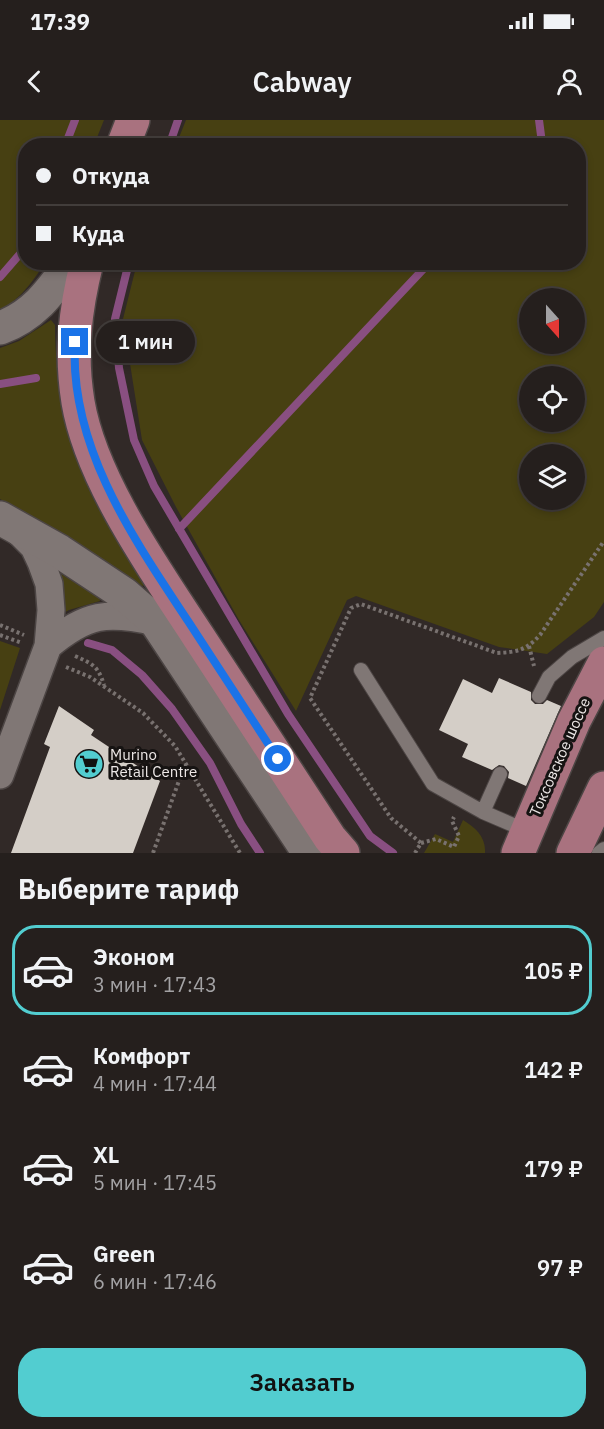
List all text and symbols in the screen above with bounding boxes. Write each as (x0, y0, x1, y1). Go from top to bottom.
text: 17:39 (30, 7, 90, 36)
text: Cabway (252, 64, 352, 99)
icon: back (18, 65, 51, 98)
icon: person (553, 65, 586, 98)
text: Откуда (72, 161, 150, 190)
text: Куда (72, 219, 125, 248)
north arrow (519, 288, 585, 354)
map controls (519, 288, 585, 510)
callout: 1 мин (96, 321, 195, 363)
route end (61, 328, 88, 355)
text: 1 мин (118, 328, 173, 355)
button: locate (519, 366, 585, 432)
button: layers (519, 444, 585, 510)
street label: Токсовское шоссе (525, 695, 594, 819)
place label: Murino Retail Centre (110, 745, 197, 781)
route start (264, 745, 291, 772)
supermarket icon: Murino Retail Centre (73, 748, 105, 780)
text: Выберите тариф (18, 871, 239, 906)
text: Эконом (93, 942, 175, 971)
icon: car (21, 943, 75, 997)
text: 105 ₽ (524, 956, 583, 985)
text: 3 мин · 17:43 (93, 971, 217, 998)
text: Комфорт (93, 1041, 190, 1070)
icon: car (21, 1042, 75, 1096)
text: 142 ₽ (524, 1055, 583, 1084)
text: 4 мин · 17:44 (93, 1070, 217, 1097)
text: XL (93, 1140, 119, 1169)
icon: car (21, 1141, 75, 1195)
text: 179 ₽ (524, 1154, 583, 1183)
text: 5 мин · 17:45 (93, 1169, 217, 1196)
text: Green (93, 1239, 155, 1268)
icon: car (21, 1240, 75, 1294)
text: 97 ₽ (537, 1253, 583, 1282)
text: 6 мин · 17:46 (93, 1268, 217, 1295)
button: Заказать (18, 1348, 586, 1417)

